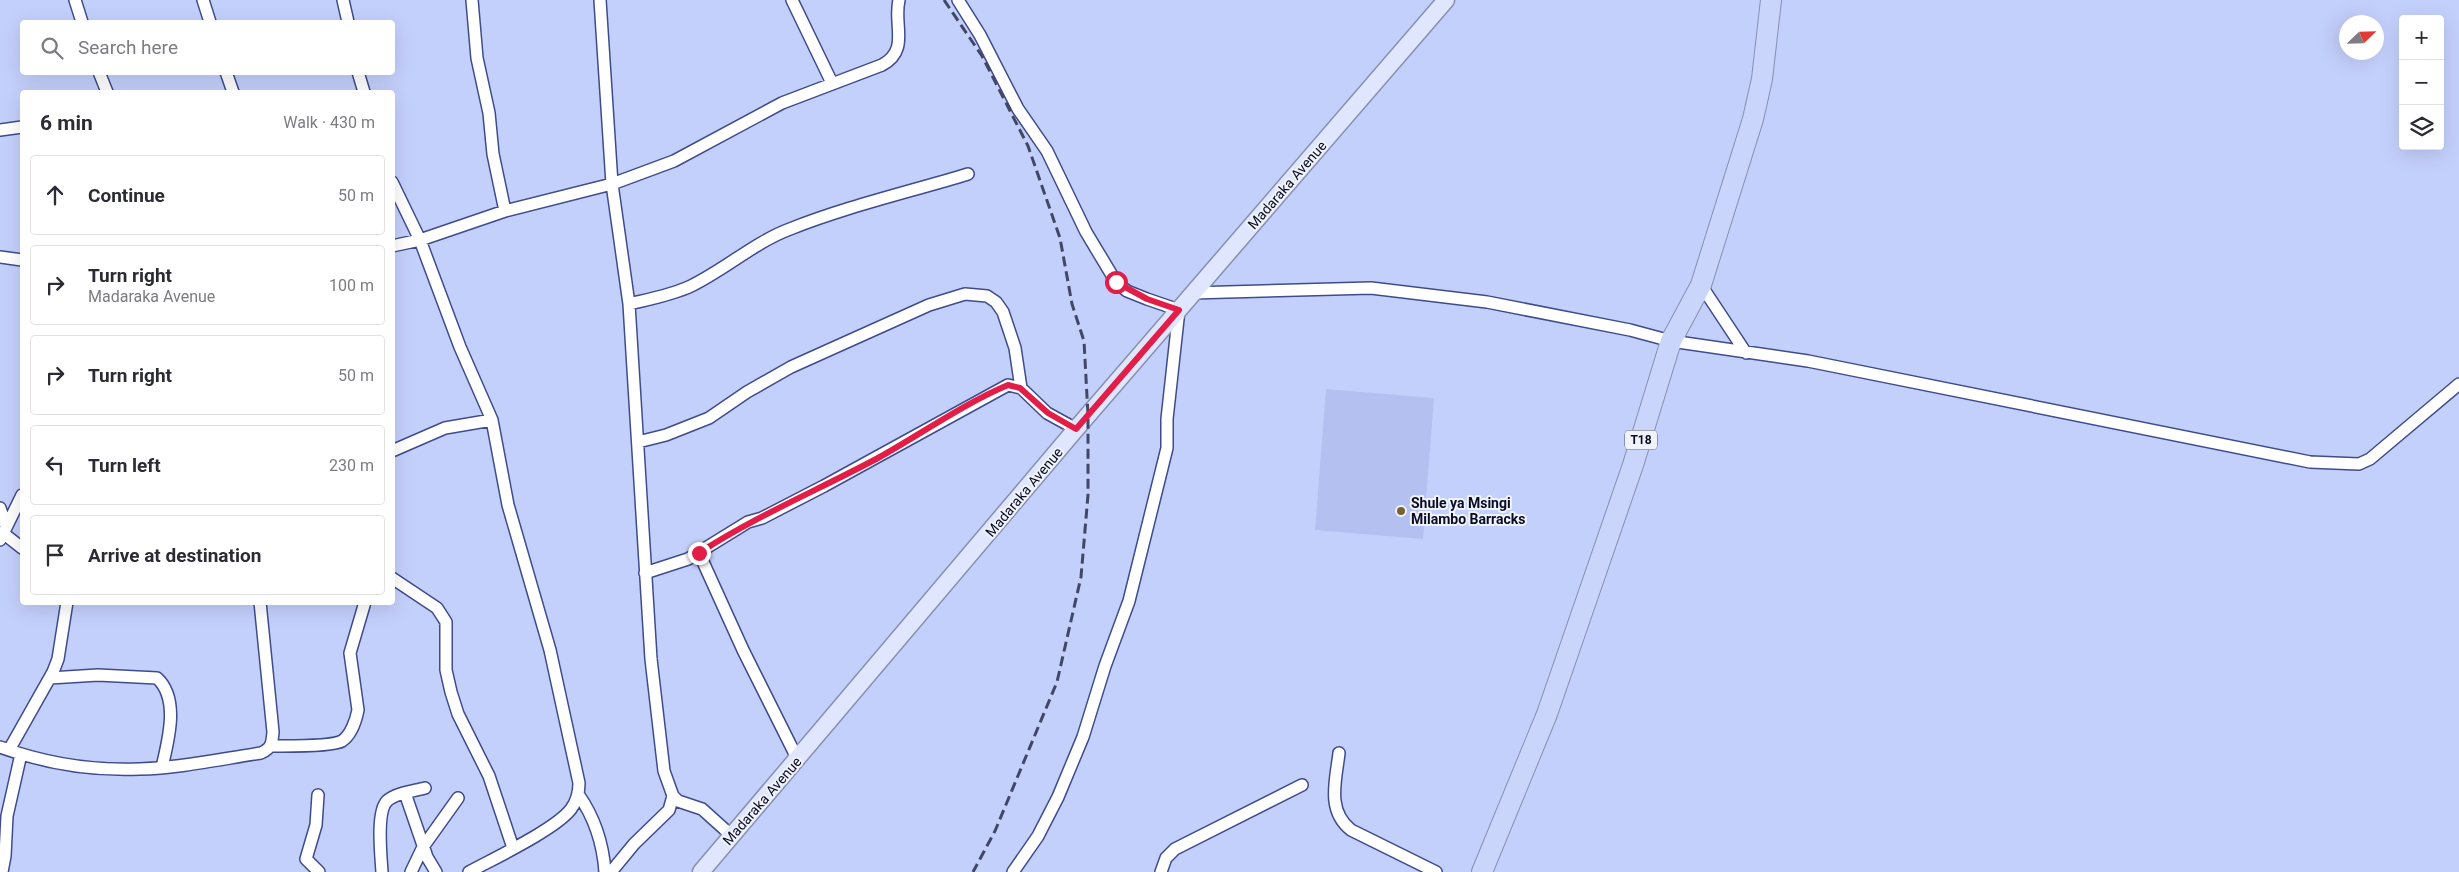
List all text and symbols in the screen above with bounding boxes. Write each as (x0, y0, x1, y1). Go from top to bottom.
north arrow (2339, 15, 2384, 60)
map controls (2399, 15, 2444, 150)
button: + (2399, 15, 2444, 60)
search box (20, 20, 395, 75)
icon: search (38, 34, 66, 62)
text: Search here (78, 36, 178, 59)
button: − (2399, 60, 2444, 105)
button: layers (2399, 105, 2444, 150)
text: 6 min (40, 111, 93, 135)
text: Walk · 430 m (283, 113, 375, 132)
street label: Madaraka Avenue (1244, 138, 1330, 232)
icon: ahead (41, 181, 69, 209)
text: Continue (88, 184, 165, 207)
text: 50 m (338, 186, 374, 205)
text: Turn right (88, 264, 172, 287)
icon: right (41, 271, 69, 299)
route start (1105, 271, 1128, 294)
text: 100 m (329, 276, 374, 295)
text: Madaraka Avenue (88, 287, 215, 306)
icon: right (41, 361, 69, 389)
text: Turn right (88, 364, 172, 387)
text: 50 m (338, 366, 374, 385)
road number: T18 (1625, 430, 1657, 450)
street label: Madaraka Avenue (982, 444, 1066, 540)
icon: left (41, 451, 69, 479)
text: Turn left (88, 454, 161, 477)
text: 230 m (329, 456, 374, 475)
place label: Shule ya Msingi Milambo Barracks (1411, 495, 1525, 527)
marker: Shule ya Msingi Milambo Barracks (1395, 505, 1407, 517)
icon: arrive (41, 541, 69, 569)
route end (688, 542, 711, 565)
text: Arrive at destination (88, 544, 261, 567)
street label: Madaraka Avenue (719, 754, 805, 848)

